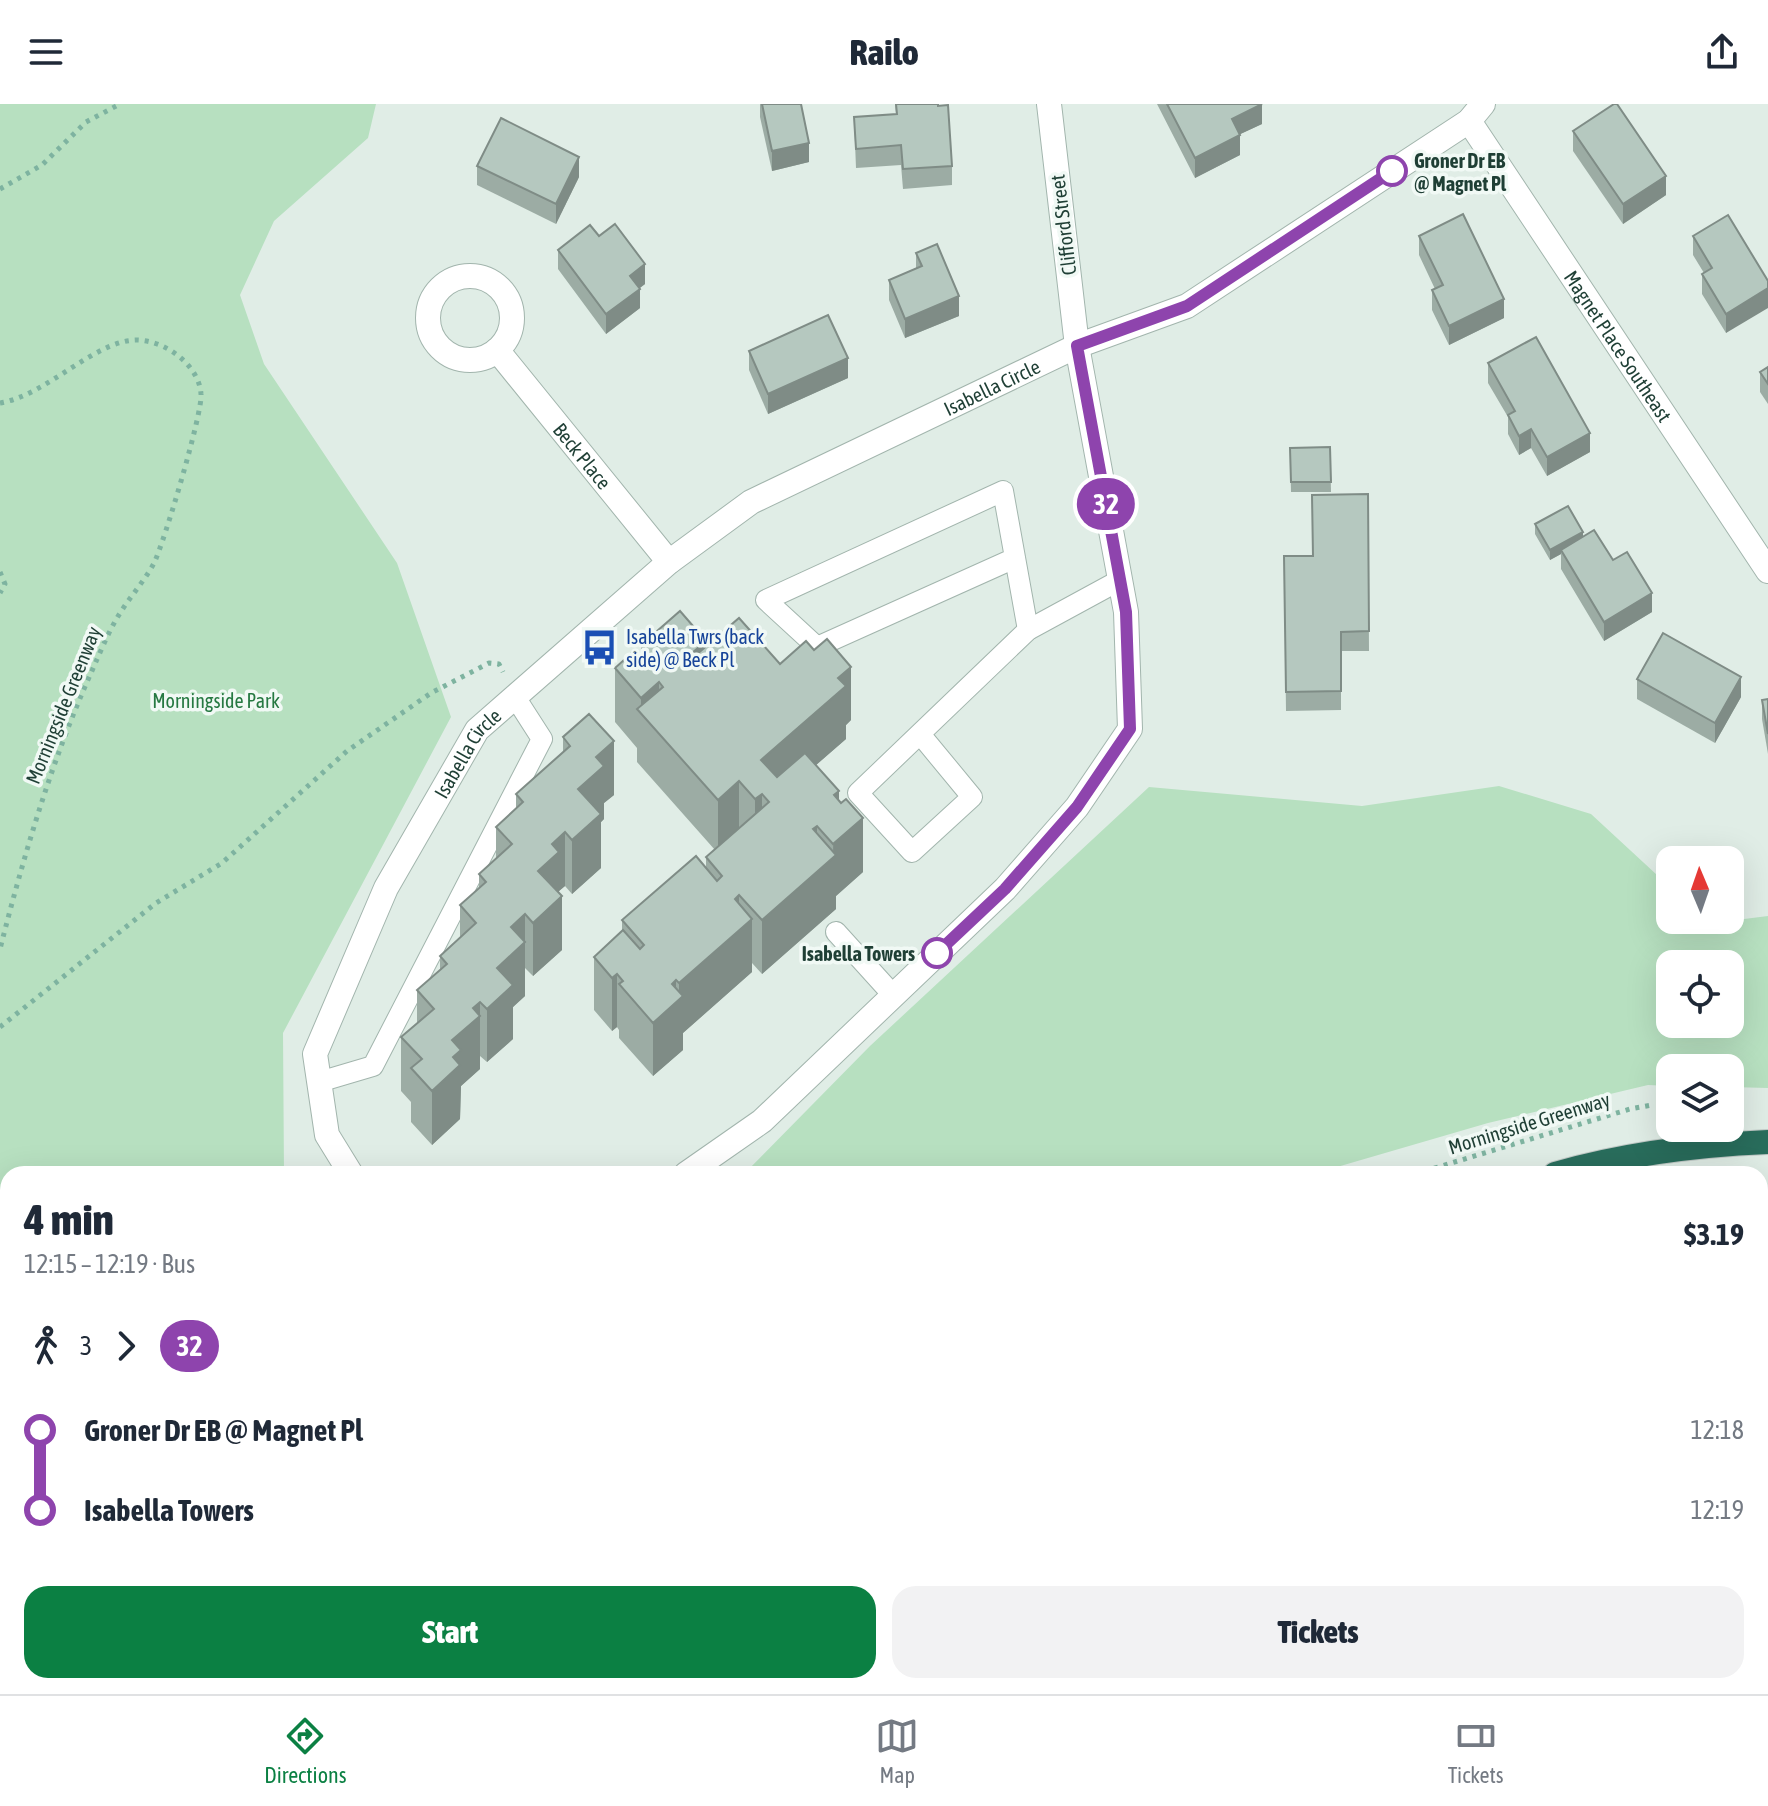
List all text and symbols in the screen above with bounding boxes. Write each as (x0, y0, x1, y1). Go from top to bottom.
icon: menu (24, 30, 68, 74)
icon: share (1700, 30, 1744, 74)
text: Railo (849, 31, 919, 73)
place label: Groner Dr EB @ Magnet Pl (1414, 149, 1507, 195)
marker: Groner Dr EB @ Magnet Pl (1377, 156, 1407, 186)
street label: Clifford Street (1045, 173, 1081, 277)
street label: Magnet Place Southeast (1560, 266, 1677, 426)
street label: Isabella Circle (940, 354, 1043, 420)
street label: Beck Place (549, 418, 616, 493)
line badge: 32 (1070, 478, 1142, 530)
text: 32 (1093, 488, 1119, 520)
street label: Morningside Greenway (21, 623, 105, 787)
place label: Isabella Twrs (back side) @ Beck Pl (626, 625, 764, 671)
bus stop icon: Isabella Twrs (back side) @ Beck Pl (581, 628, 619, 666)
park label: Morningside Park (152, 689, 280, 712)
street label: Isabella Circle (429, 703, 505, 802)
north arrow (1656, 846, 1744, 934)
map controls (1656, 846, 1744, 1142)
marker: Isabella Towers (922, 938, 952, 968)
place label: Isabella Towers (802, 942, 915, 965)
button: locate (1656, 950, 1744, 1038)
button: layers (1656, 1054, 1744, 1142)
street label: Morningside Greenway (1445, 1087, 1613, 1159)
text: 4 min (24, 1194, 114, 1244)
text: $3.19 (1684, 1217, 1744, 1251)
text: 12:15 – 12:19 · Bus (24, 1249, 195, 1279)
icon: walk (24, 1324, 68, 1368)
icon: forward (104, 1324, 148, 1368)
text: 32 (176, 1330, 203, 1362)
text: 3 (80, 1331, 92, 1361)
text: Groner Dr EB @ Magnet Pl (84, 1413, 363, 1447)
text: 12:18 (1690, 1415, 1744, 1445)
text: Isabella Towers (84, 1493, 254, 1527)
text: 12:19 (1690, 1495, 1744, 1525)
button: Start (24, 1586, 876, 1678)
button: Tickets (892, 1586, 1744, 1678)
tab: Directions (264, 1714, 346, 1788)
tab: Map (875, 1714, 919, 1788)
tab: Tickets (1448, 1714, 1504, 1788)

